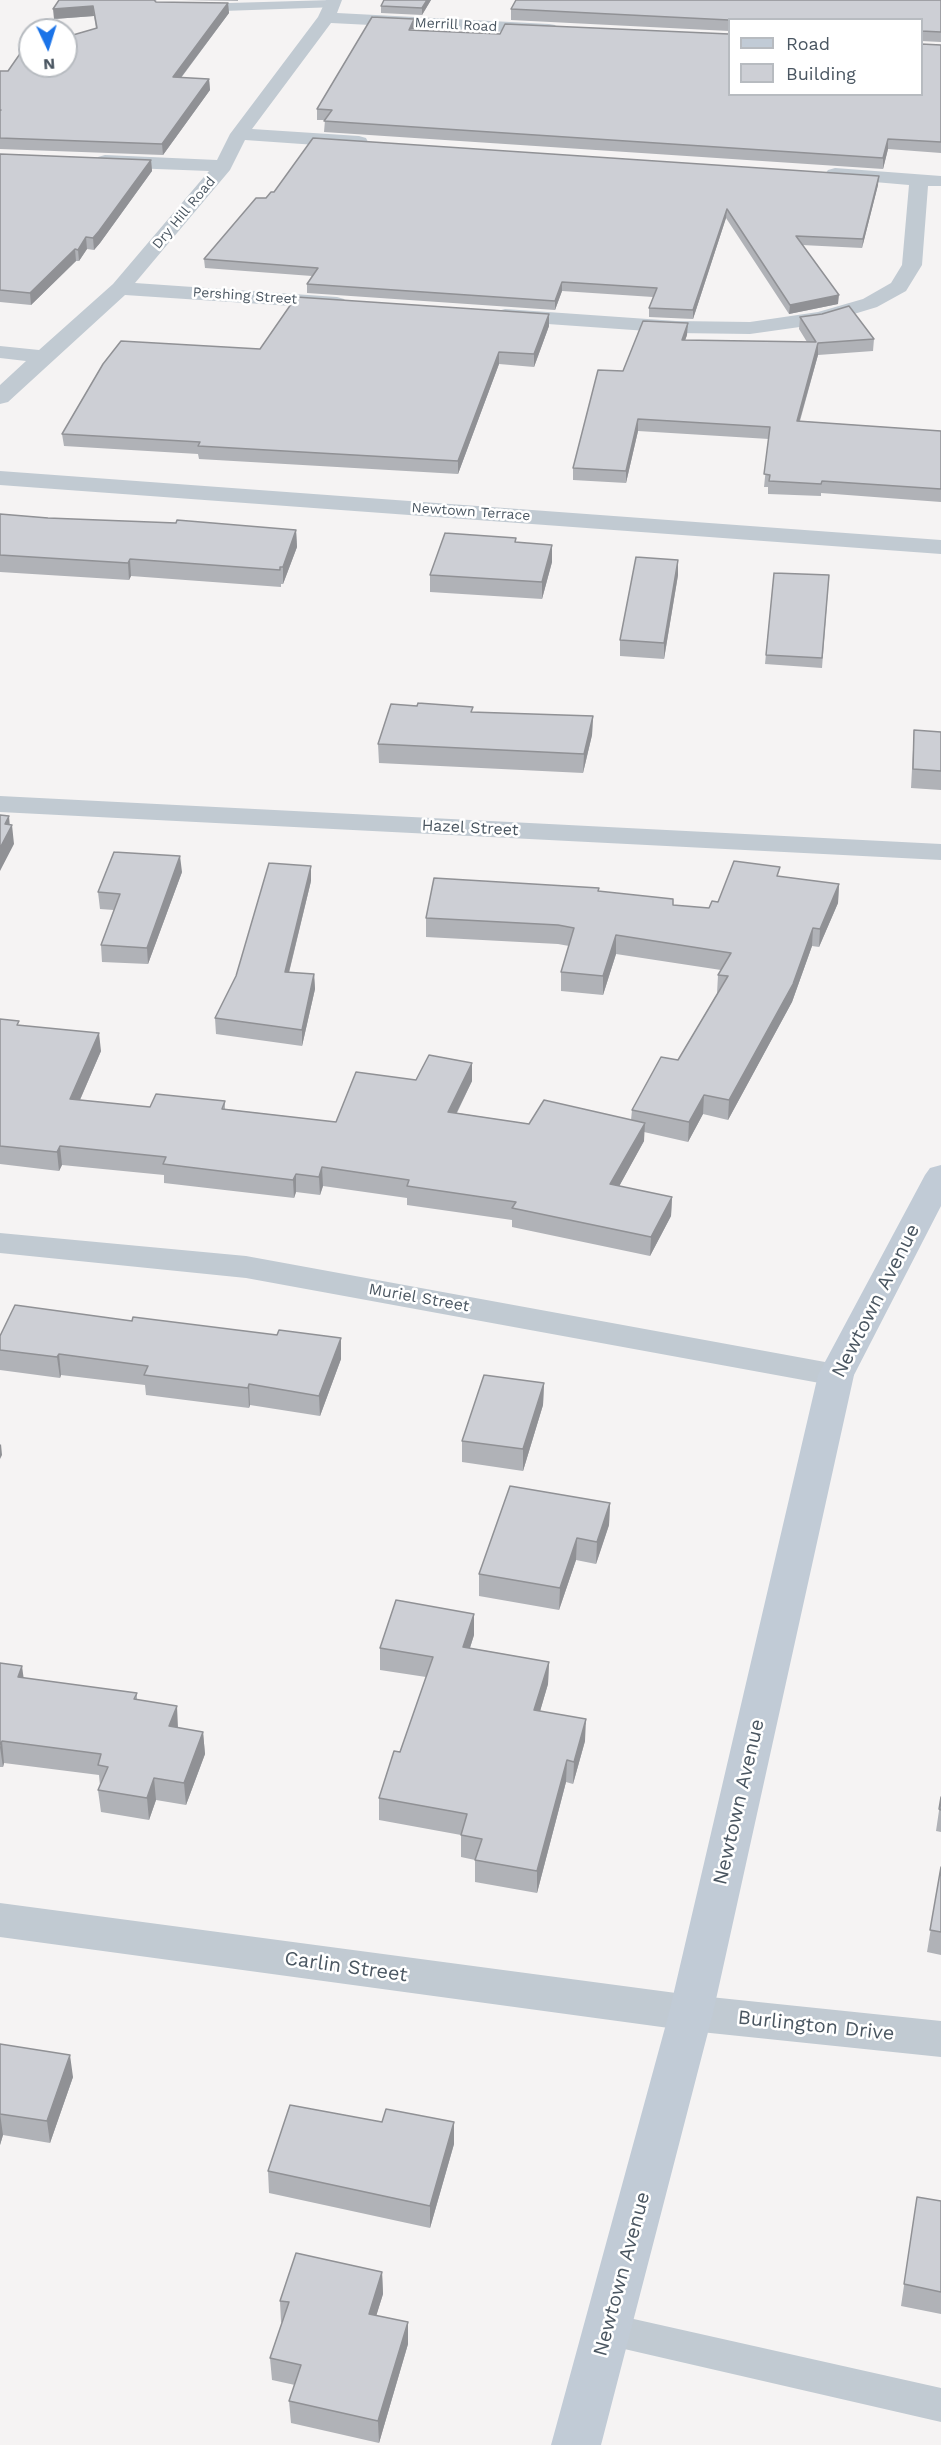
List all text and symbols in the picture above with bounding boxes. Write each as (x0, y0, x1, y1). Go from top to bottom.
street label: Merrill Road (414, 14, 498, 36)
north arrow (18, 18, 78, 78)
legend (728, 18, 923, 96)
text: Road (786, 33, 830, 54)
text: N (43, 55, 56, 74)
text: Building (786, 63, 856, 84)
street label: Dry Hill Road (149, 173, 219, 253)
street label: Pershing Street (192, 284, 298, 308)
street label: Newtown Terrace (411, 499, 531, 525)
street label: Hazel Street (421, 816, 519, 840)
street label: Newtown Avenue (827, 1220, 925, 1382)
street label: Muriel Street (367, 1280, 471, 1316)
street label: Newtown Avenue (708, 1717, 770, 1887)
street label: Carlin Street (283, 1946, 409, 1988)
street label: Burlington Drive (737, 2006, 895, 2046)
street label: Newtown Avenue (589, 2189, 655, 2359)

